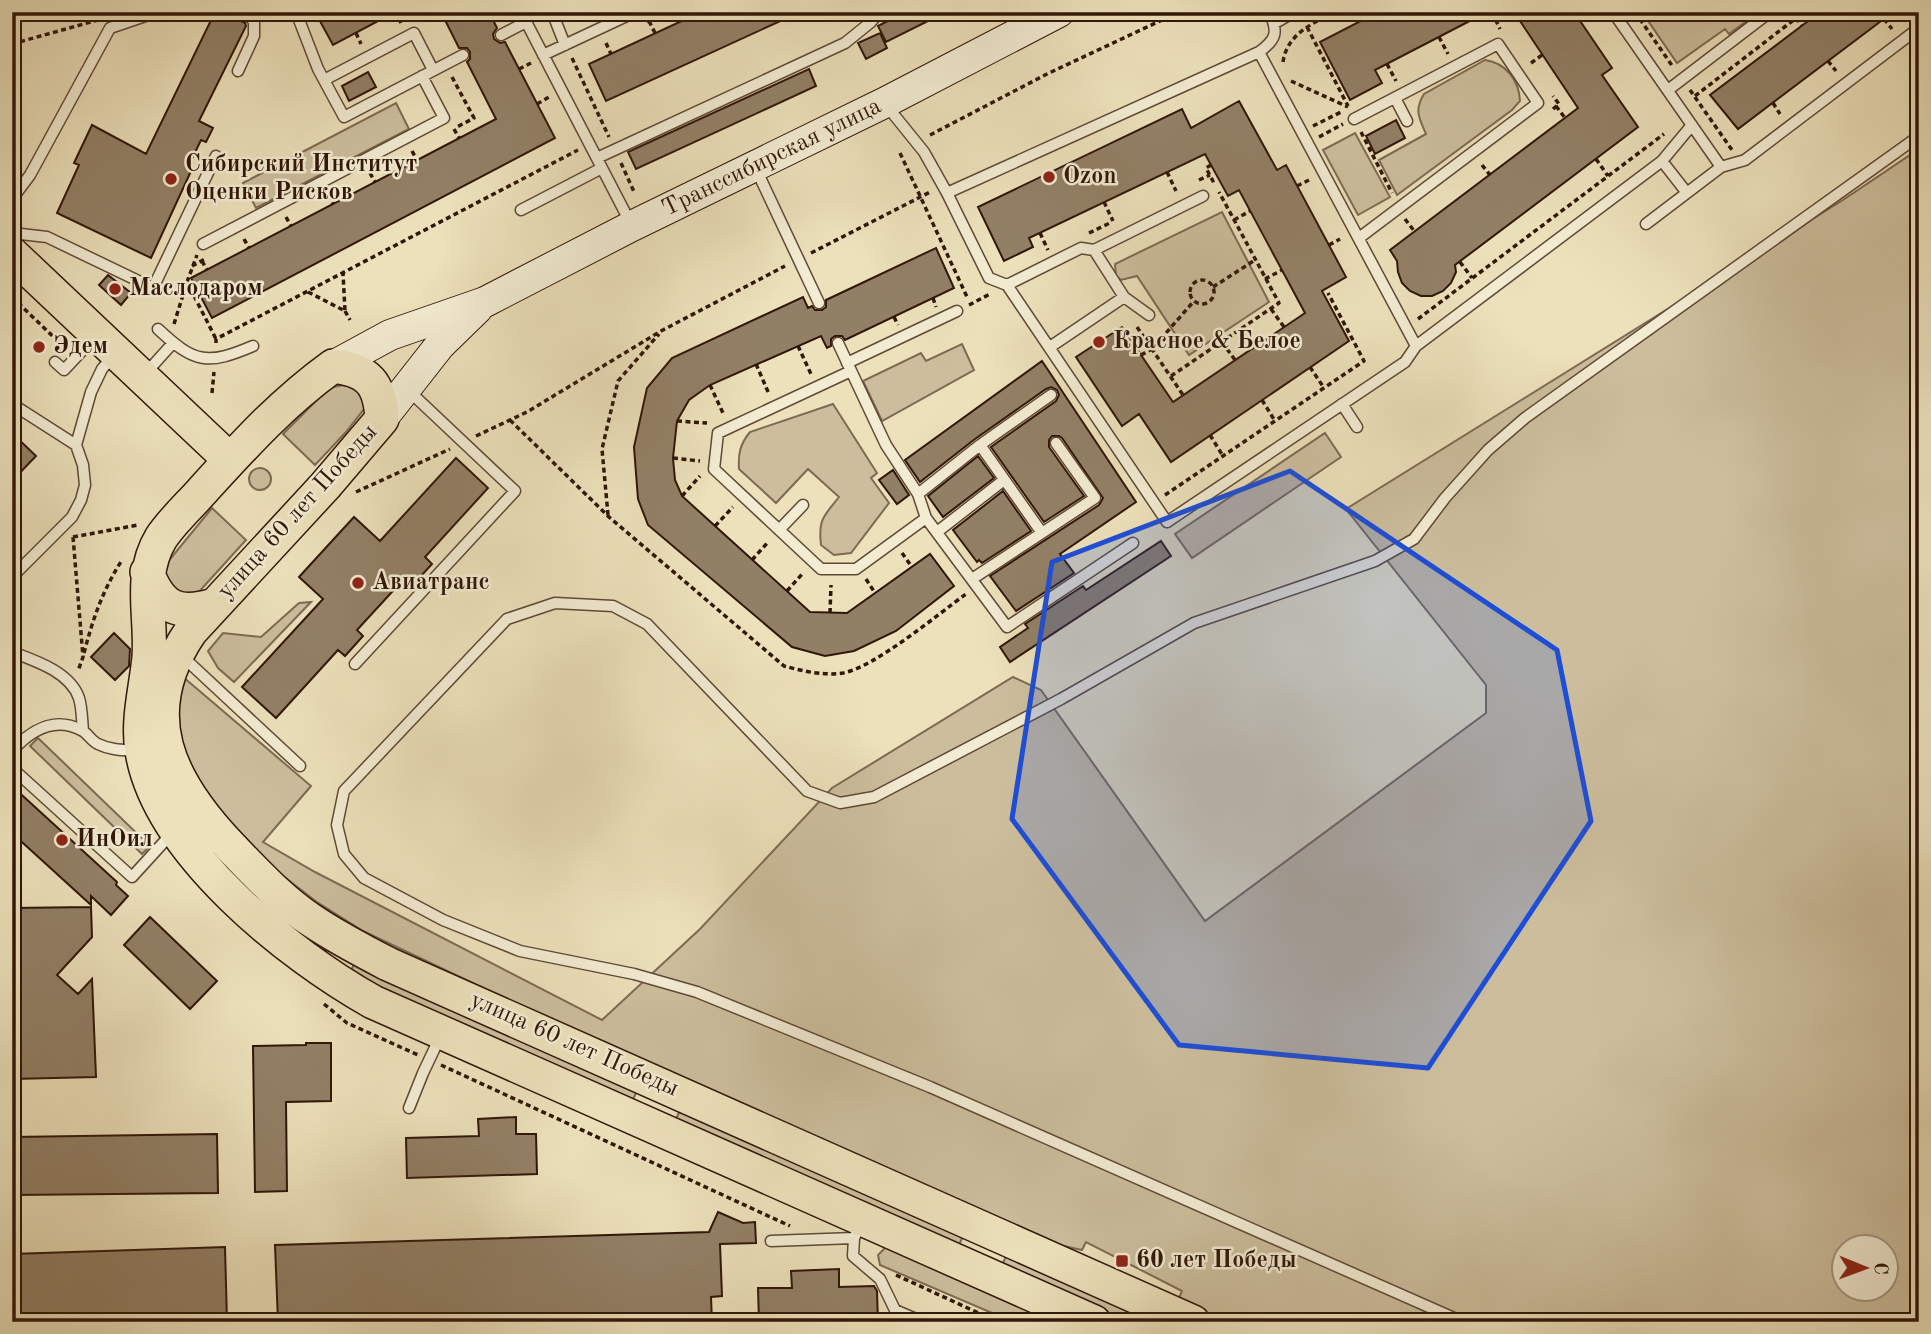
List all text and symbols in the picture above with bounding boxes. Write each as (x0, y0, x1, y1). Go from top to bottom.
street label: Транссибирская улица (659, 94, 886, 222)
place label: Сибирский Институт Оценки Рисков (185, 153, 417, 205)
place label: Ozon (1063, 165, 1117, 189)
marker: Ozon (1041, 169, 1057, 185)
marker: Сибирский Институт Оценки Рисков (163, 171, 179, 187)
place label: Маслодаром (129, 277, 263, 301)
marker: Маслодаром (107, 281, 123, 297)
place label: Красное & Белое (1113, 330, 1301, 354)
marker: Красное & Белое (1091, 334, 1107, 350)
place label: Эдем (53, 335, 108, 359)
marker: Эдем (31, 339, 47, 355)
street label: улица 60 лет Победы (214, 420, 382, 604)
place label: Авиатранс (372, 571, 490, 595)
marker: Авиатранс (350, 575, 366, 591)
place label: ИнОил (76, 828, 153, 852)
marker: ИнОил (54, 832, 70, 848)
street label: улица 60 лет Победы (466, 988, 682, 1102)
north arrow (1829, 1232, 1899, 1302)
place label: 60 лет Победы (1136, 1249, 1297, 1273)
marker: 60 лет Победы (1114, 1253, 1130, 1269)
text: С (1870, 1262, 1889, 1275)

